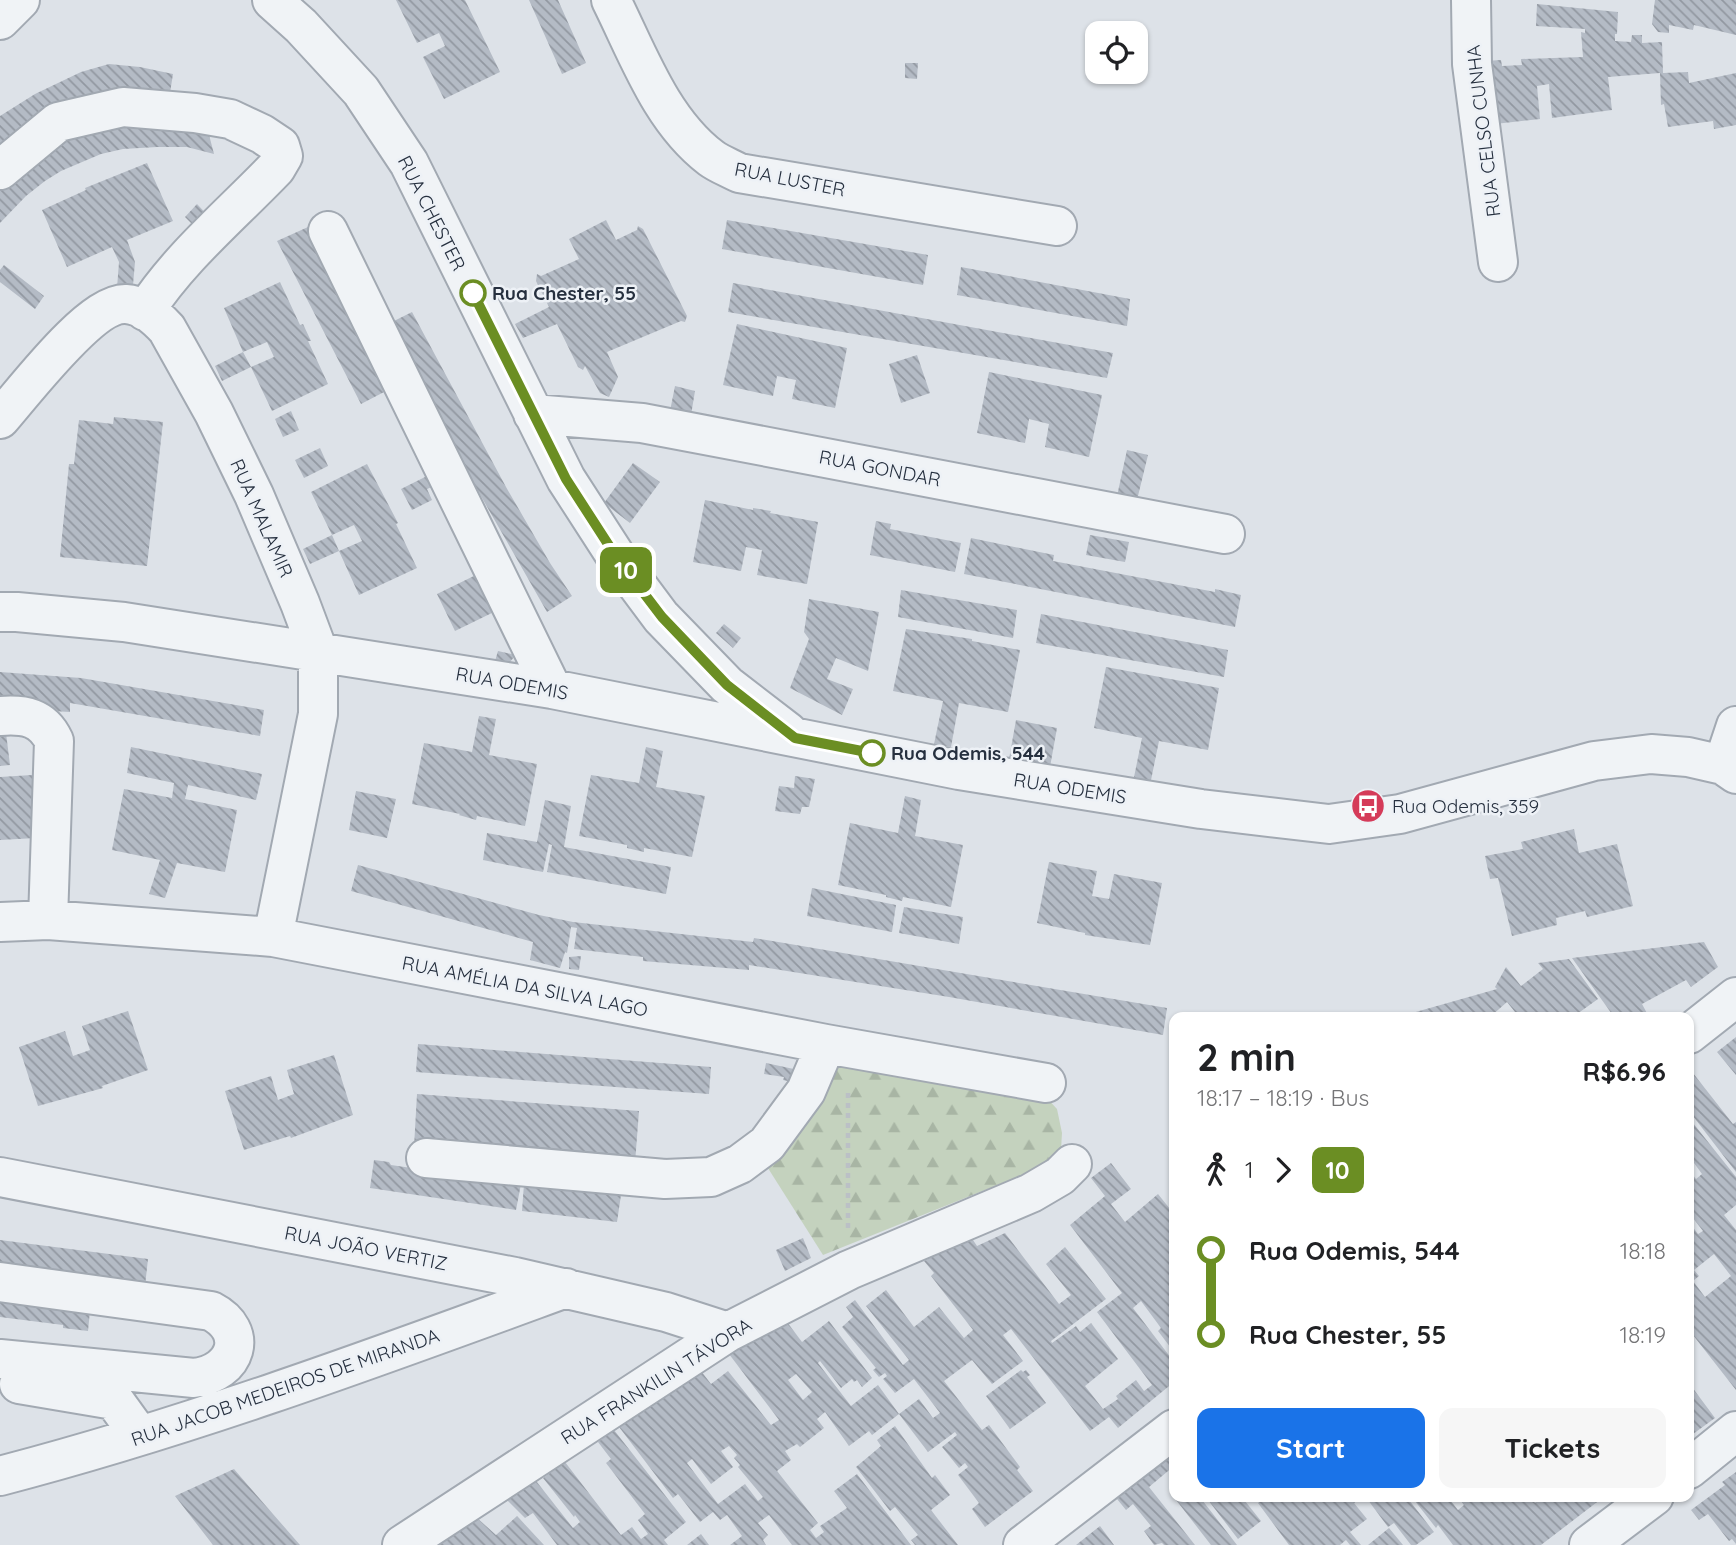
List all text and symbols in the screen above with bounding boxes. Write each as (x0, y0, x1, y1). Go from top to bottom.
map controls (1085, 21, 1148, 84)
button: locate (1085, 21, 1148, 84)
street label: RUA CELSO CUNHA (1461, 44, 1505, 218)
street label: RUA CHESTER (393, 151, 471, 275)
street label: RUA LUSTER (733, 157, 847, 201)
marker: Rua Chester, 55 (460, 280, 486, 306)
place label: Rua Chester, 55 (492, 281, 636, 305)
street label: RUA GONDAR (817, 444, 943, 492)
street label: RUA MALAMIR (225, 455, 299, 581)
line badge: 10 (594, 547, 658, 593)
text: 10 (614, 555, 638, 585)
street label: RUA ODEMIS (454, 661, 570, 705)
marker: Rua Odemis, 544 (859, 740, 885, 766)
place label: Rua Odemis, 544 (891, 741, 1045, 765)
street label: RUA ODEMIS (1012, 767, 1128, 809)
bus stop icon: Rua Odemis, 359 (1349, 787, 1387, 825)
place label: Rua Odemis, 359 (1392, 794, 1539, 818)
street label: RUA AMÉLIA DA SILVA LAGO (400, 950, 650, 1022)
text: 2 min (1197, 1033, 1296, 1081)
text: R$6.96 (1583, 1055, 1666, 1088)
text: 18:17 – 18:19 · Bus (1197, 1083, 1369, 1112)
icon: walk (1197, 1151, 1235, 1189)
icon: forward (1264, 1151, 1302, 1189)
text: 1 (1245, 1155, 1254, 1184)
text: 10 (1326, 1155, 1350, 1185)
street label: RUA JOÃO VERTIZ (283, 1220, 449, 1276)
text: Rua Odemis, 544 (1249, 1234, 1460, 1267)
text: 18:18 (1620, 1236, 1666, 1265)
street label: RUA FRANKILIN TÁVORA (556, 1312, 756, 1450)
text: Rua Chester, 55 (1249, 1318, 1446, 1351)
text: 18:19 (1619, 1320, 1666, 1349)
street label: RUA JACOB MEDEIROS DE MIRANDA (128, 1323, 442, 1451)
button: Start (1197, 1408, 1425, 1488)
button: Tickets (1439, 1408, 1666, 1488)

